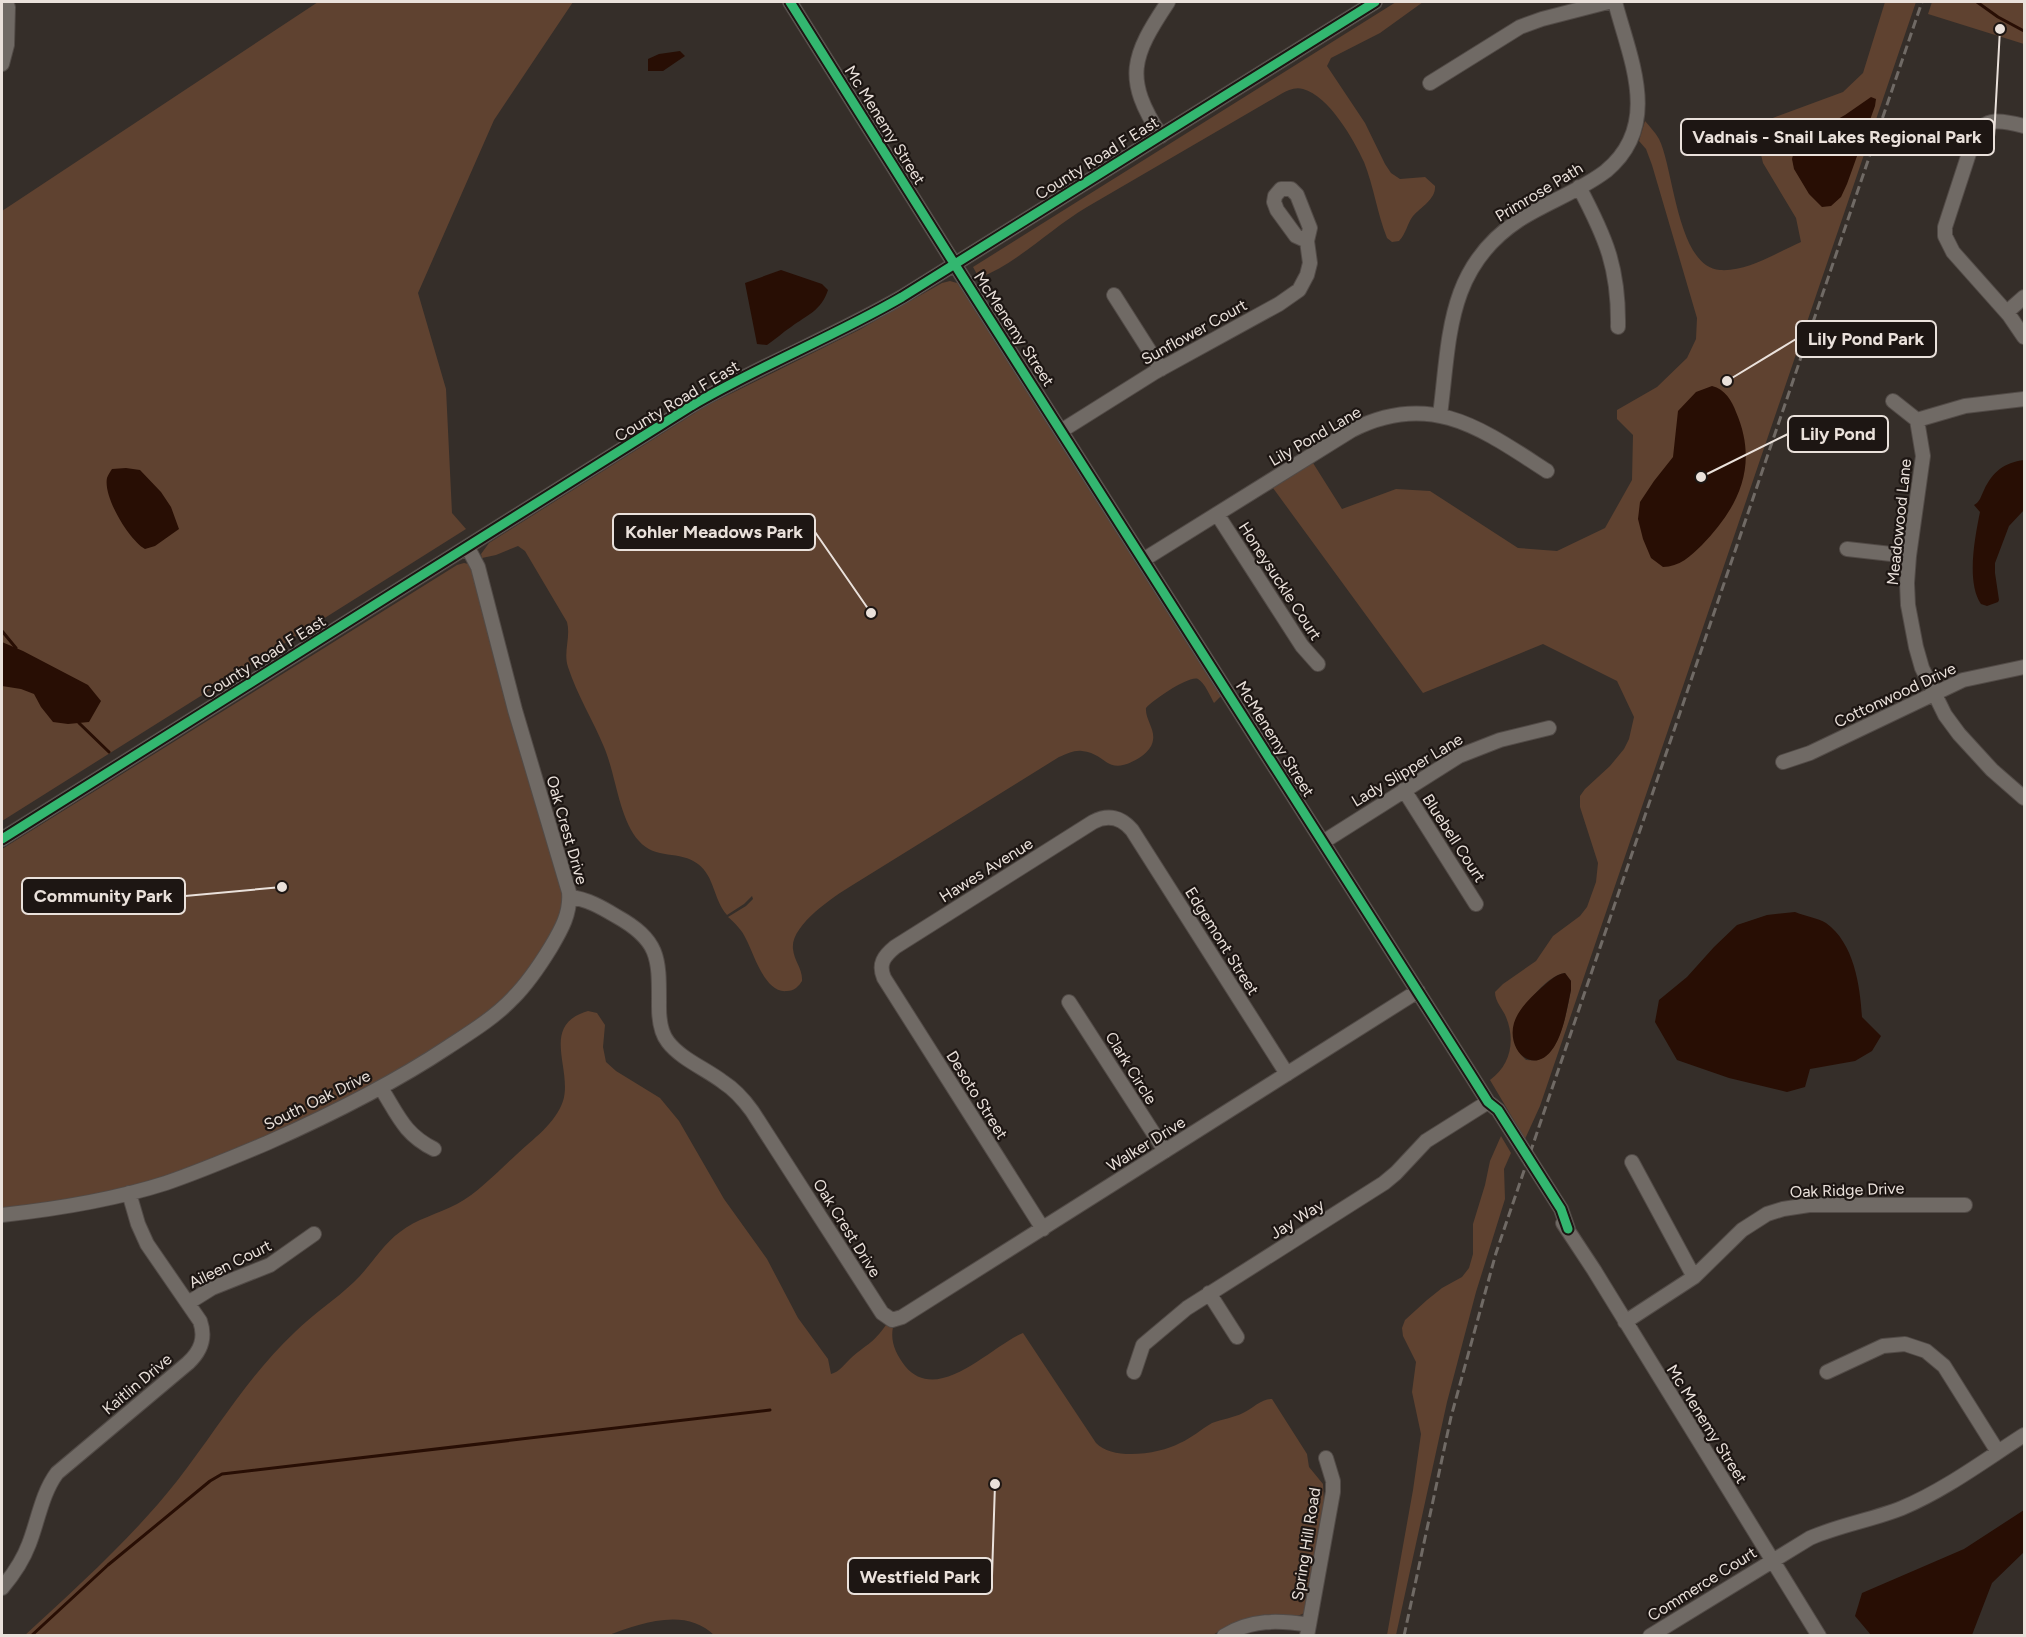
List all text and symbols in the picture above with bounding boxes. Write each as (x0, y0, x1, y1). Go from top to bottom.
street label: Mc Menemy Street (841, 62, 929, 188)
street label: County Road F East (1032, 112, 1162, 204)
callout: Vadnais - Snail Lakes Regional Park (1681, 119, 1994, 155)
text: Vadnais - Snail Lakes Regional Park (1692, 126, 1982, 148)
street label: Primrose Path (1492, 158, 1586, 226)
street label: McMenemy Street (970, 268, 1058, 390)
street label: Sunflower Court (1138, 295, 1250, 369)
callout: Lily Pond Park (1796, 321, 1936, 357)
text: Lily Pond Park (1808, 328, 1925, 350)
street label: County Road F East (611, 356, 743, 446)
street label: Lily Pond Lane (1266, 402, 1364, 470)
callout: Lily Pond (1788, 416, 1888, 452)
text: Lily Pond (1800, 423, 1876, 445)
street label: Meadowood Lane (1883, 457, 1915, 586)
callout: Kohler Meadows Park (613, 514, 815, 550)
street label: Honeysuckle Court (1235, 518, 1325, 644)
text: Kohler Meadows Park (625, 521, 803, 543)
street label: County Road F East (199, 611, 329, 703)
street label: Cottonwood Drive (1831, 658, 1959, 732)
street label: McMenemy Street (1232, 678, 1318, 800)
street label: Lady Slipper Lane (1348, 729, 1466, 811)
street label: Oak Crest Drive (542, 773, 592, 887)
street label: Bluebell Court (1418, 790, 1490, 886)
street label: Hawes Avenue (936, 834, 1036, 906)
callout: Community Park (22, 878, 185, 914)
street label: Edgemont Street (1181, 884, 1263, 998)
text: Community Park (34, 885, 173, 907)
street label: Clark Circle (1101, 1028, 1161, 1108)
street label: Desoto Street (942, 1047, 1012, 1143)
street label: South Oak Drive (261, 1066, 374, 1134)
street label: Walker Drive (1103, 1112, 1189, 1176)
street label: Oak Crest Drive (809, 1175, 885, 1281)
street label: Oak Ridge Drive (1789, 1178, 1905, 1201)
street label: Jay Way (1267, 1195, 1328, 1243)
street label: Aileen Court (186, 1236, 274, 1292)
street label: Kaitlin Drive (98, 1349, 176, 1418)
street label: Mc Menemy Street (1663, 1361, 1751, 1487)
street label: Spring Hill Road (1288, 1486, 1324, 1602)
street label: Commerce Court (1644, 1543, 1760, 1625)
callout: Westfield Park (848, 1558, 992, 1594)
text: Westfield Park (860, 1566, 981, 1588)

